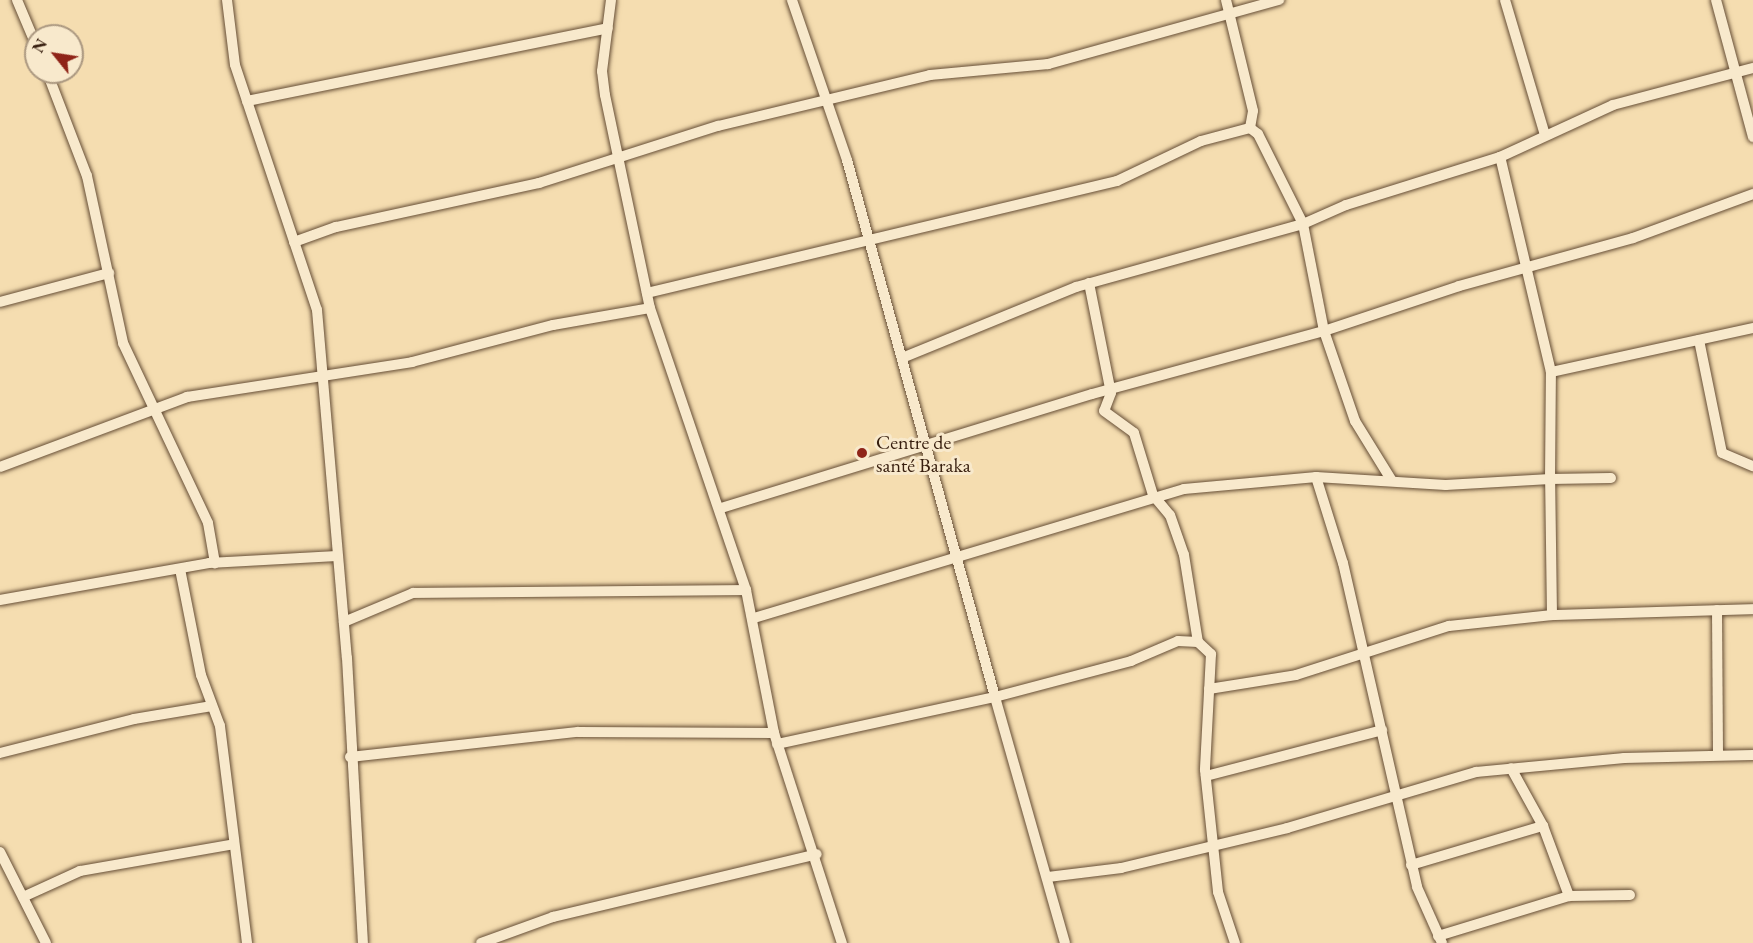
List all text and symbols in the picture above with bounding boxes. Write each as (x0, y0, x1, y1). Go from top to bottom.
north arrow (24, 24, 84, 84)
text: N (27, 35, 52, 57)
place label: Centre de santé Baraka (876, 430, 971, 477)
marker: Centre de santé Baraka (853, 444, 871, 462)

